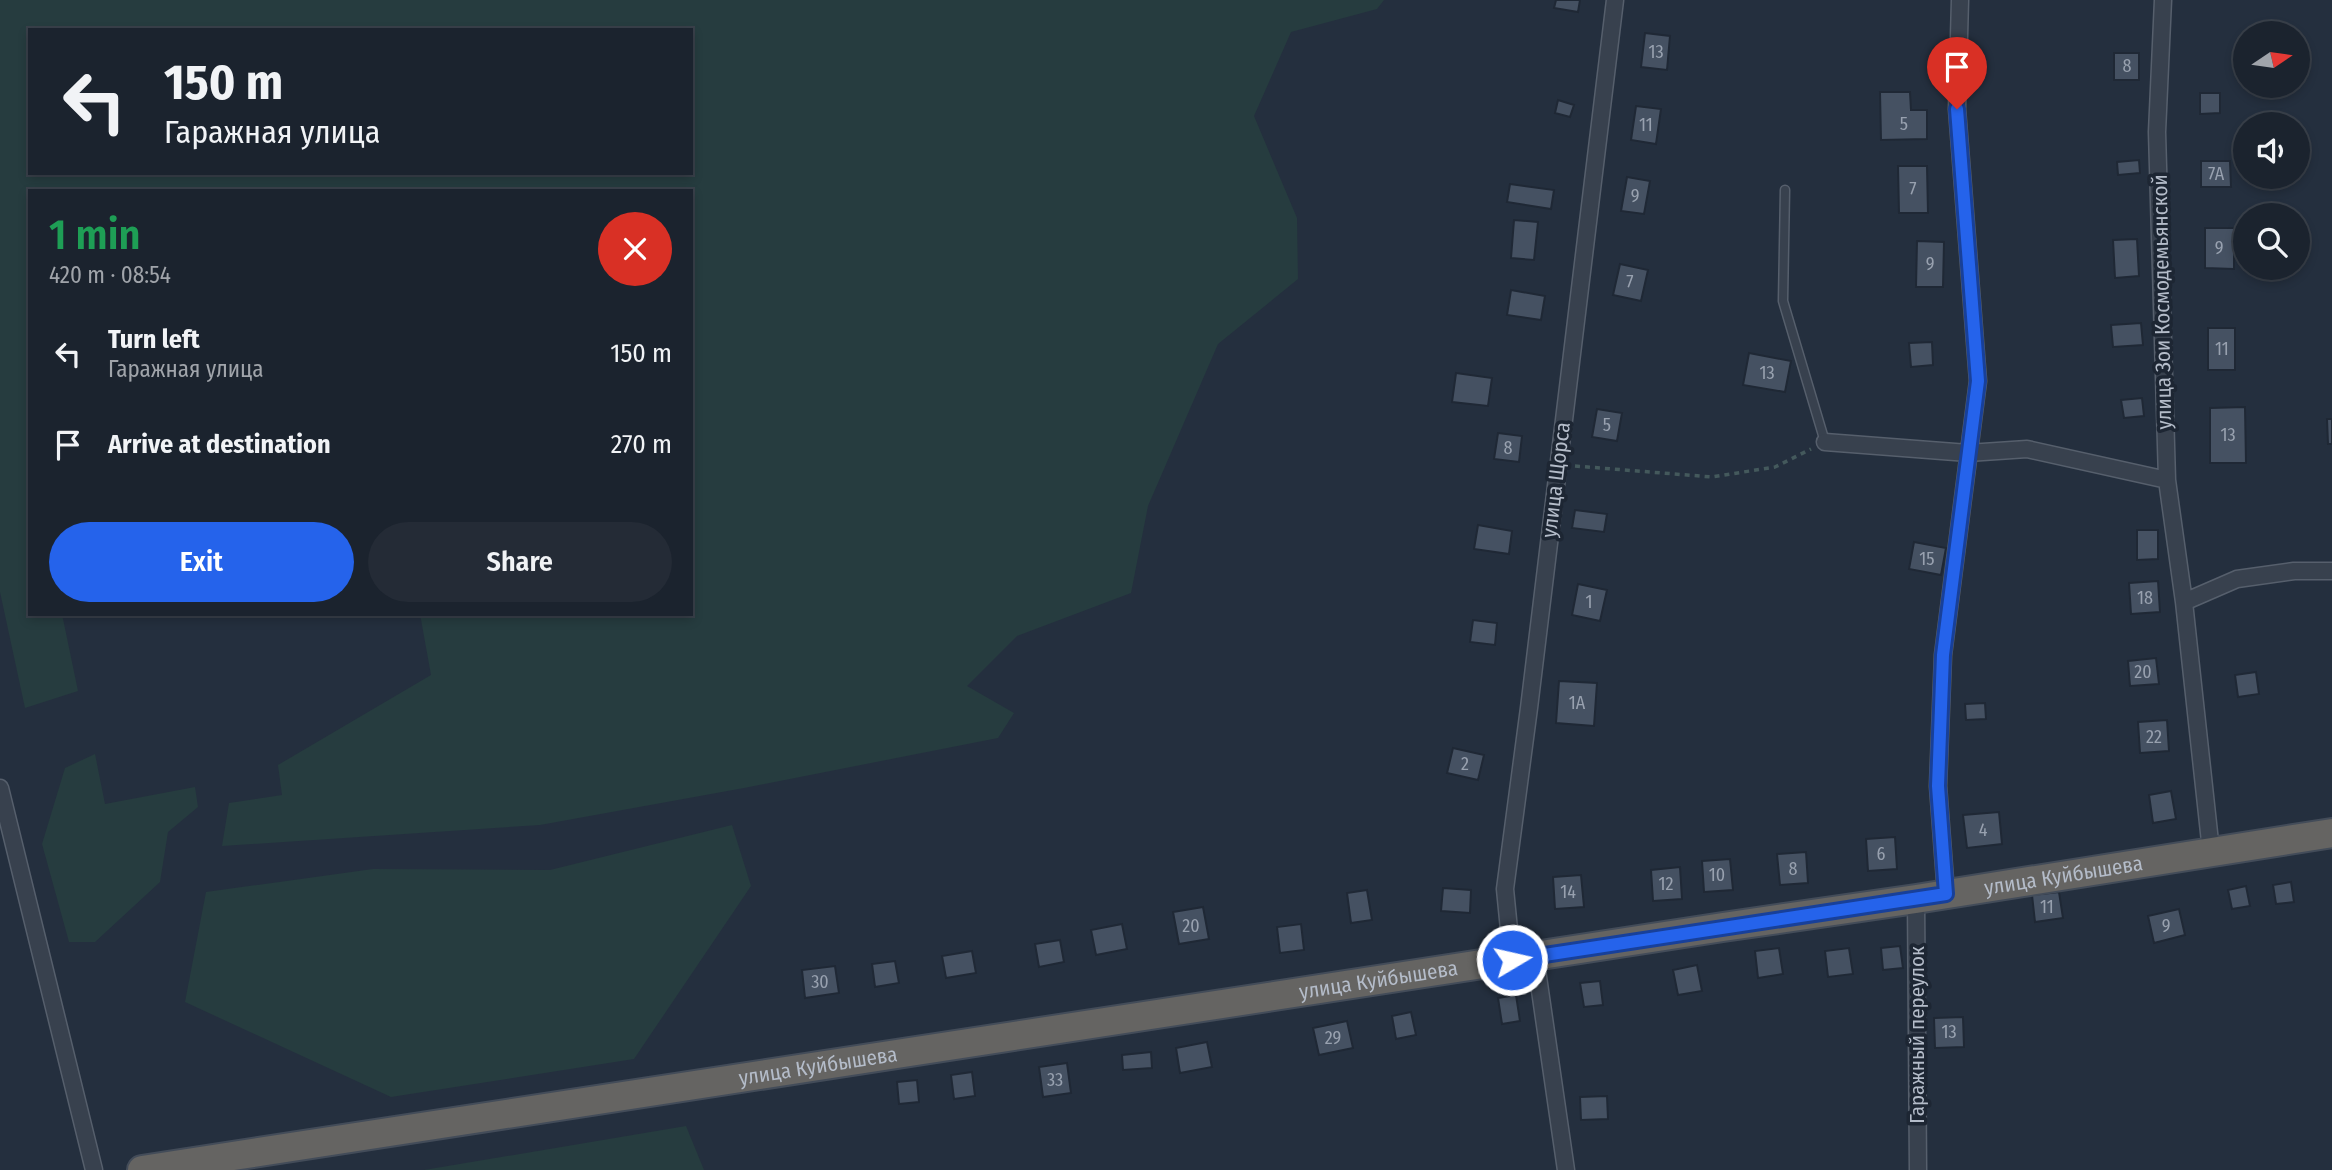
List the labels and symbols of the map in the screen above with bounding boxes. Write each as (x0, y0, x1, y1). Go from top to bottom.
north arrow (2233, 21, 2310, 98)
pin (1927, 37, 1987, 109)
house number: 13 (1648, 41, 1664, 63)
house number: 8 (2123, 55, 2132, 77)
house number: 5 (1900, 113, 1908, 135)
house number: 11 (1639, 114, 1653, 136)
house number: 7А (2208, 163, 2225, 185)
street label: улица Зои Космодемьянской (2147, 174, 2177, 430)
house number: 7 (1909, 178, 1917, 200)
house number: 9 (1631, 185, 1639, 207)
house number: 9 (2215, 237, 2223, 259)
house number: 9 (1926, 253, 1934, 275)
house number: 7 (1626, 271, 1634, 293)
house number: 11 (2215, 338, 2229, 360)
house number: 13 (1759, 362, 1775, 384)
house number: 5 (1603, 414, 1611, 436)
street label: улица Щорса (1536, 421, 1576, 539)
house number: 13 (2220, 424, 2236, 446)
house number: 8 (1504, 437, 1513, 459)
house number: 15 (1919, 548, 1935, 570)
house number: 18 (2137, 587, 2153, 609)
house number: 1 (1585, 591, 1593, 613)
house number: 20 (2134, 661, 2152, 683)
house number: 1А (1569, 692, 1586, 714)
house number: 22 (2146, 726, 2162, 748)
house number: 2 (1461, 753, 1469, 775)
house number: 4 (1979, 819, 1988, 841)
house number: 6 (1877, 843, 1886, 865)
street label: улица Куйбышева (1982, 850, 2145, 901)
house number: 8 (1789, 858, 1798, 880)
house number: 10 (1709, 864, 1725, 886)
house number: 12 (1659, 873, 1674, 895)
house number: 14 (1560, 881, 1576, 903)
house number: 11 (2040, 896, 2054, 918)
house number: 20 (1182, 915, 1200, 937)
house number: 9 (2162, 915, 2170, 937)
position arrow (1475, 923, 1549, 997)
street label: Гаражный переулок (1904, 946, 1930, 1124)
street label: улица Куйбышева (1297, 955, 1460, 1005)
house number: 30 (811, 971, 829, 993)
house number: 13 (1941, 1021, 1957, 1043)
house number: 29 (1325, 1027, 1341, 1049)
street label: улица Куйбышева (737, 1041, 899, 1091)
house number: 33 (1047, 1069, 1063, 1091)

